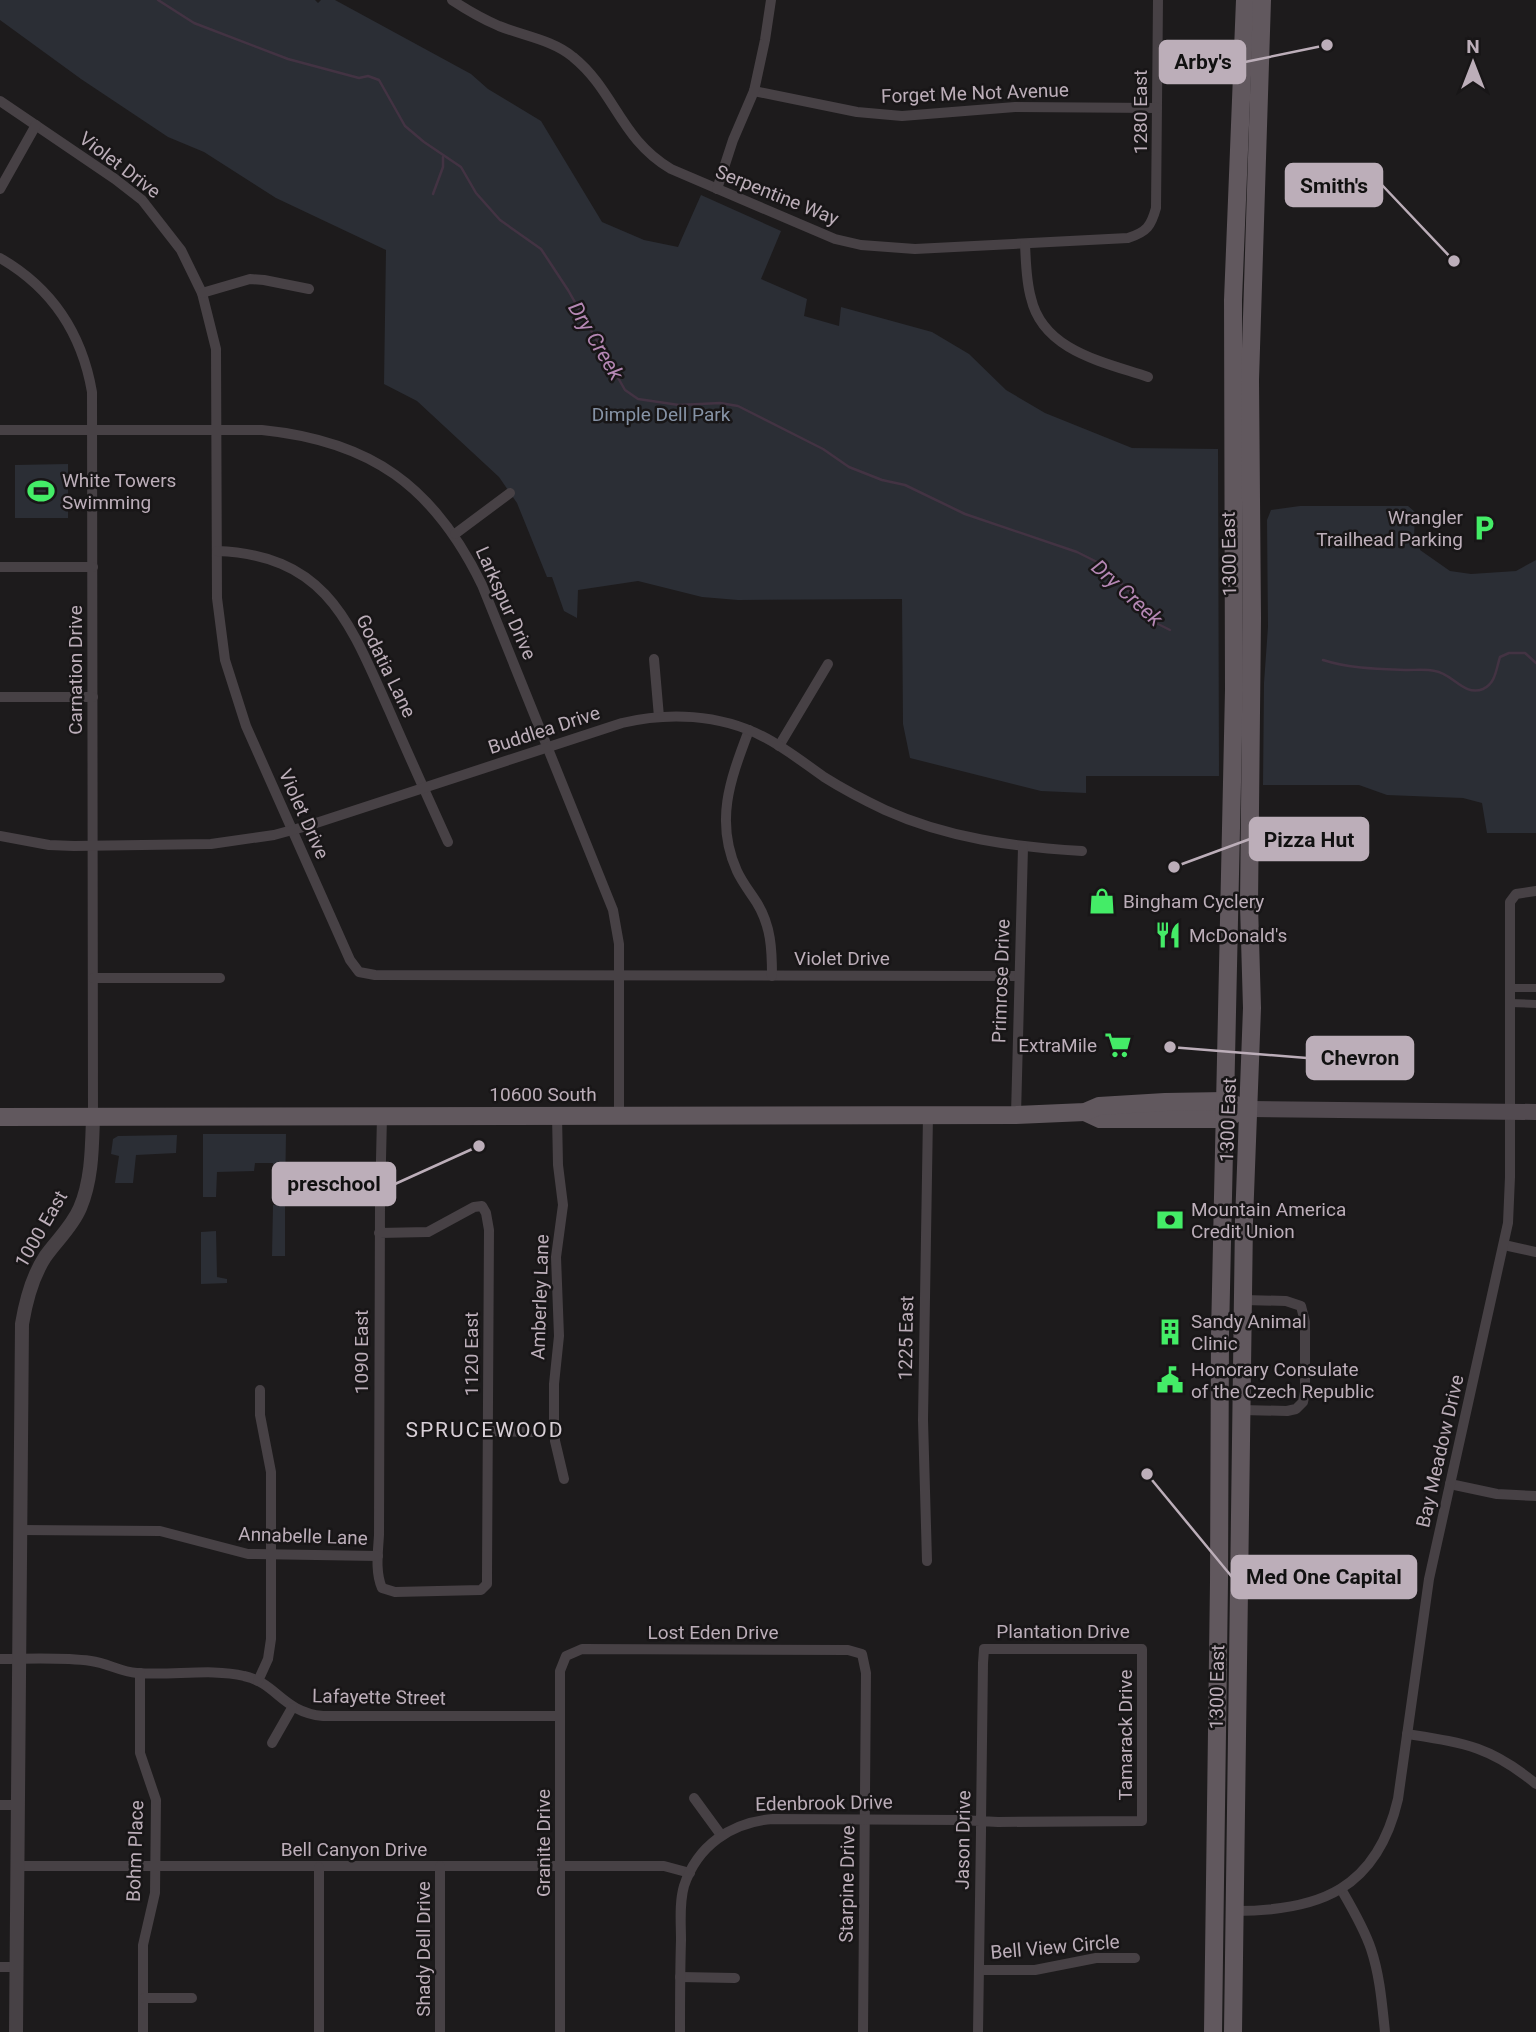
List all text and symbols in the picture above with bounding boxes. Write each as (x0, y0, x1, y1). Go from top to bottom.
north arrow (1438, 28, 1508, 98)
text: N (1466, 35, 1480, 58)
callout: Arby's (1160, 41, 1245, 83)
text: Arby's (1174, 50, 1232, 74)
street label: 1280 East (1129, 70, 1152, 154)
street label: Forget Me Not Avenue (881, 78, 1069, 108)
street label: Violet Drive (75, 127, 165, 203)
street label: Serpentine Way (712, 160, 842, 230)
callout: Smith's (1286, 164, 1382, 206)
text: Smith's (1300, 174, 1368, 198)
water label: Dry Creek (563, 297, 629, 385)
park label: Dimple Dell Park (592, 403, 731, 426)
place label: White Towers Swimming (62, 469, 176, 514)
sports icon: White Towers Swimming (26, 476, 56, 506)
place label: Wrangler Trailhead Parking (1316, 506, 1464, 551)
street label: 1300 East (1217, 512, 1241, 596)
parking icon: Wrangler Trailhead Parking (1469, 513, 1499, 543)
street label: Larkspur Drive (471, 543, 541, 663)
water label: Dry Creek (1087, 555, 1168, 632)
street label: Carnation Drive (64, 605, 87, 735)
street label: Godatia Lane (351, 611, 421, 721)
street label: Buddlea Drive (485, 701, 603, 759)
street label: Violet Drive (274, 766, 334, 862)
callout: Pizza Hut (1250, 818, 1368, 860)
text: Pizza Hut (1264, 828, 1354, 852)
shop icon: Bingham Cyclery (1087, 886, 1117, 916)
place label: Bingham Cyclery (1123, 890, 1264, 913)
street label: Primrose Drive (987, 919, 1015, 1043)
restaurant icon: McDonald's (1153, 920, 1183, 950)
place label: McDonald's (1189, 924, 1287, 947)
street label: Violet Drive (794, 947, 890, 970)
supermarket icon: ExtraMile (1103, 1030, 1133, 1060)
place label: ExtraMile (1018, 1034, 1097, 1057)
callout: Chevron (1307, 1037, 1413, 1079)
text: Chevron (1321, 1046, 1399, 1070)
street label: 1300 East (1215, 1077, 1241, 1163)
street label: 10600 South (489, 1083, 597, 1106)
callout: preschool (273, 1163, 395, 1205)
text: preschool (287, 1172, 381, 1196)
street label: 1000 East (10, 1187, 72, 1271)
place label: Mountain America Credit Union (1191, 1198, 1346, 1243)
bank icon: Mountain America Credit Union (1155, 1205, 1185, 1235)
street label: Amberley Lane (526, 1234, 554, 1360)
street label: 1225 East (894, 1296, 918, 1380)
street label: 1090 East (350, 1310, 373, 1394)
place label: Sandy Animal Clinic (1191, 1310, 1307, 1355)
street label: 1120 East (460, 1312, 483, 1396)
building icon: Sandy Animal Clinic (1155, 1317, 1185, 1347)
place label: Honorary Consulate of the Czech Republic (1191, 1358, 1374, 1403)
public building icon: Honorary Consulate of the Czech Republic (1155, 1365, 1185, 1395)
street label: Bay Meadow Drive (1411, 1372, 1469, 1530)
district label: SPRUCEWOOD (405, 1418, 565, 1442)
street label: Annabelle Lane (238, 1522, 368, 1550)
callout: Med One Capital (1232, 1556, 1416, 1598)
text: Med One Capital (1246, 1565, 1402, 1589)
street label: Plantation Drive (996, 1620, 1130, 1643)
street label: Lost Eden Drive (647, 1621, 779, 1644)
street label: 1300 East (1205, 1645, 1229, 1729)
street label: Tamarack Drive (1114, 1670, 1137, 1801)
street label: Lafayette Street (312, 1684, 446, 1710)
street label: Granite Drive (532, 1789, 555, 1897)
street label: Edenbrook Drive (755, 1790, 893, 1816)
street label: Jason Drive (951, 1790, 975, 1890)
street label: Bohm Place (122, 1800, 148, 1902)
street label: Starpine Drive (834, 1825, 860, 1943)
street label: Bell Canyon Drive (281, 1838, 427, 1861)
street label: Shady Dell Drive (412, 1881, 435, 2017)
street label: Bell View Circle (989, 1930, 1121, 1964)

